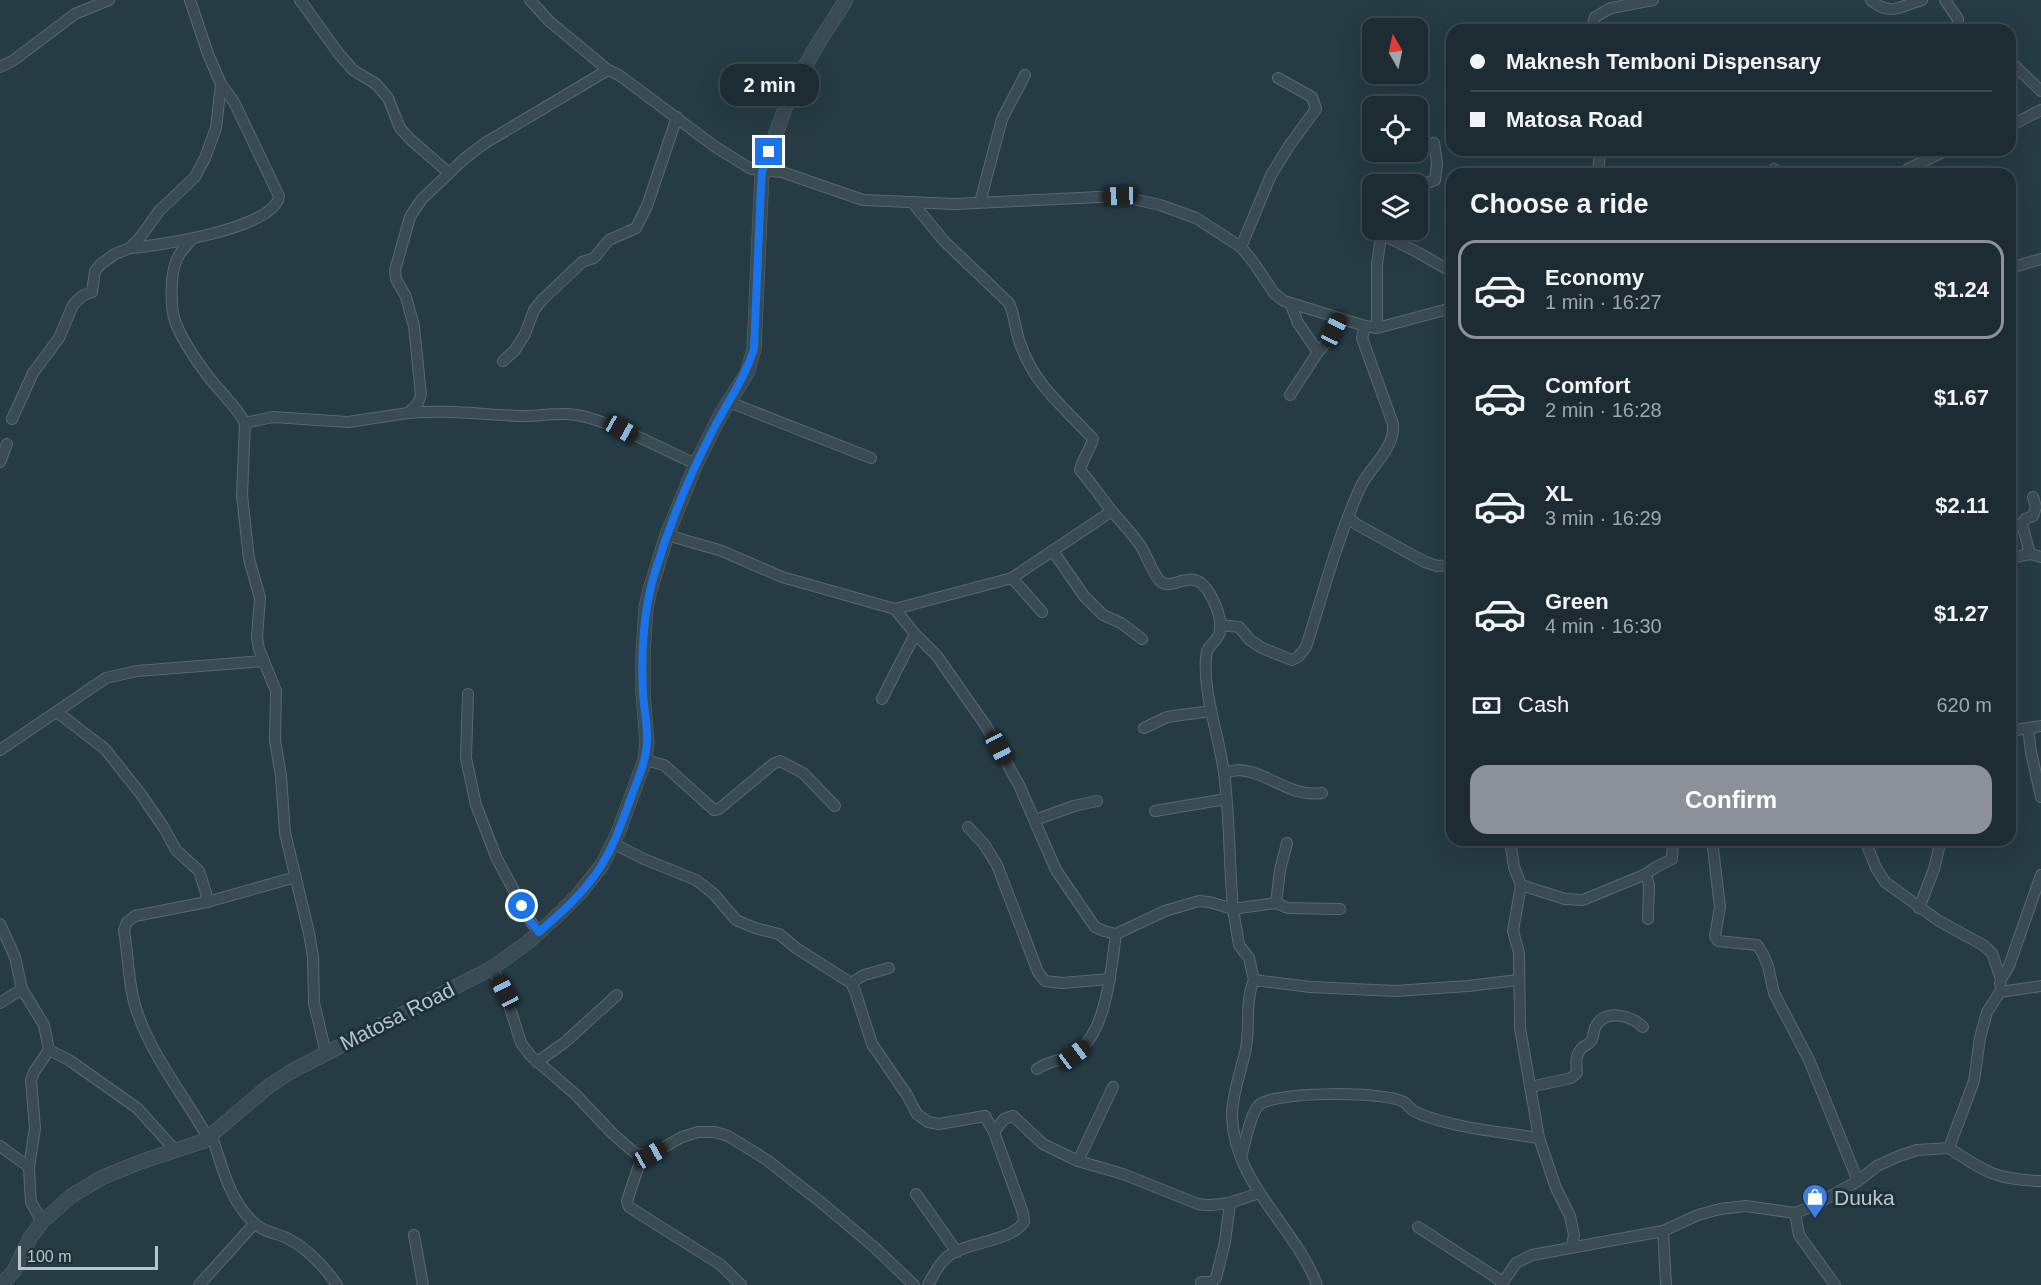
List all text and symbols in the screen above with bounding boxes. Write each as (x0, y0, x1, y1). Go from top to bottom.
north arrow (1362, 18, 1428, 84)
map controls (1362, 18, 1428, 240)
text: Maknesh Temboni Dispensary (1506, 49, 1821, 74)
callout: 2 min (720, 65, 818, 107)
text: 2 min (743, 74, 796, 96)
button: locate (1362, 96, 1428, 162)
text: Matosa Road (1506, 107, 1643, 132)
route end (755, 138, 782, 165)
button: layers (1362, 174, 1428, 240)
car (1102, 186, 1138, 206)
text: Choose a ride (1470, 189, 1649, 219)
icon: car (1473, 263, 1527, 317)
text: Economy (1545, 265, 1644, 290)
text: $1.24 (1934, 277, 1989, 302)
text: 1 min · 16:27 (1545, 291, 1662, 313)
car (1318, 310, 1350, 350)
icon: car (1473, 371, 1527, 425)
text: Comfort (1545, 373, 1631, 398)
text: $1.67 (1934, 385, 1989, 410)
text: 2 min · 16:28 (1545, 399, 1662, 421)
car (601, 412, 641, 446)
icon: car (1473, 479, 1527, 533)
text: XL (1545, 481, 1573, 506)
text: $2.11 (1935, 493, 1989, 518)
text: 3 min · 16:29 (1545, 507, 1662, 529)
icon: car (1473, 587, 1527, 641)
text: Green (1545, 589, 1609, 614)
text: $1.27 (1934, 601, 1989, 626)
text: 4 min · 16:30 (1545, 615, 1662, 637)
icon: cash (1470, 689, 1503, 722)
text: Cash (1518, 692, 1569, 717)
text: 620 m (1936, 694, 1992, 716)
car (983, 728, 1015, 768)
button: Confirm (1470, 765, 1992, 834)
route start (508, 892, 535, 919)
car (489, 972, 521, 1012)
street label: Matosa Road (336, 977, 458, 1055)
car (1054, 1037, 1094, 1073)
car (630, 1138, 670, 1172)
shop icon: Duuka (1800, 1182, 1830, 1220)
place label: Duuka (1834, 1186, 1895, 1209)
scale bar (18, 1243, 158, 1270)
text: 100 m (27, 1248, 71, 1265)

